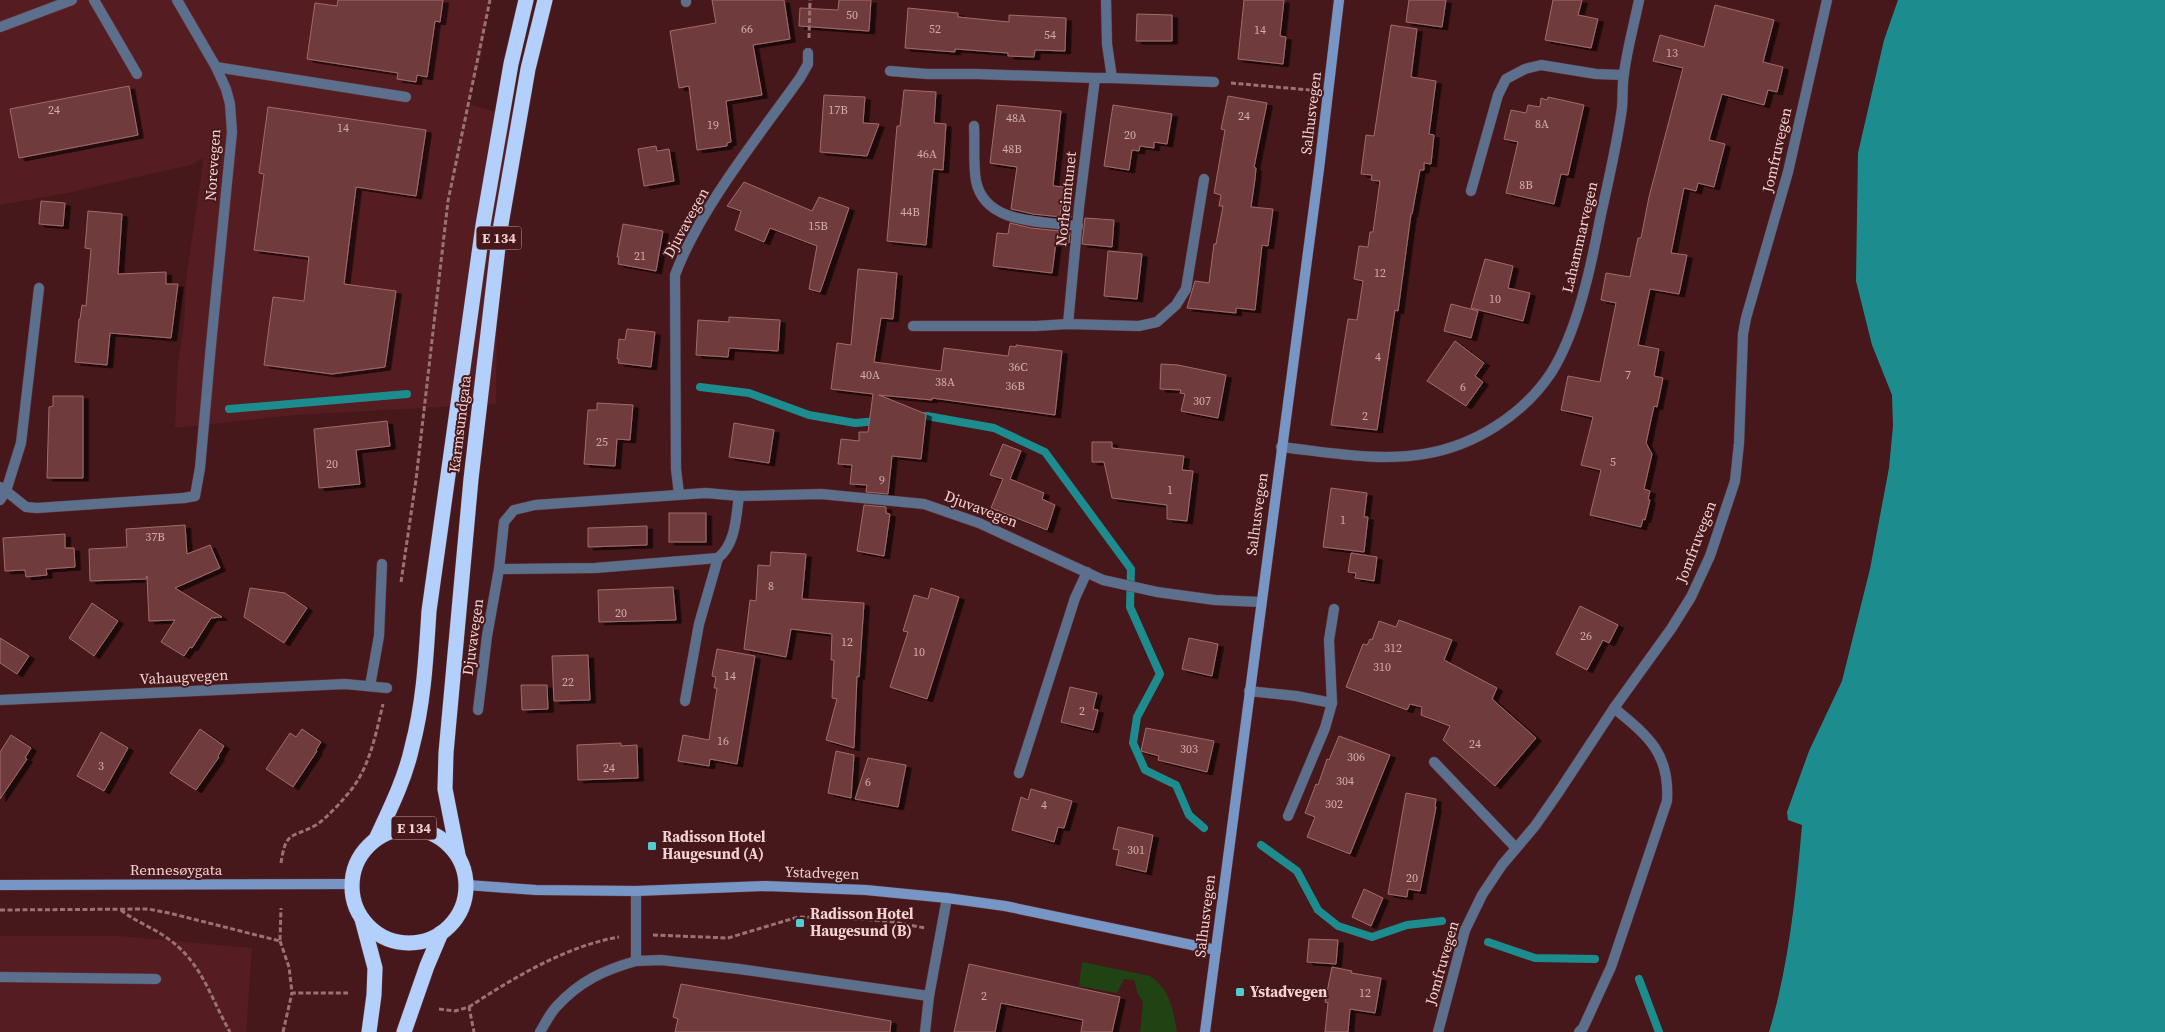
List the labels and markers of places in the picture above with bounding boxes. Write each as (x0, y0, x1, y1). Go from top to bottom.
place label: Radisson Hotel Haugesund (A) (662, 826, 766, 864)
marker: Radisson Hotel Haugesund (A) (646, 840, 658, 852)
place label: Radisson Hotel Haugesund (B) (810, 903, 914, 941)
marker: Radisson Hotel Haugesund (B) (794, 917, 806, 929)
place label: Ystadvegen (1250, 981, 1327, 1002)
marker: Ystadvegen (1234, 986, 1246, 998)

